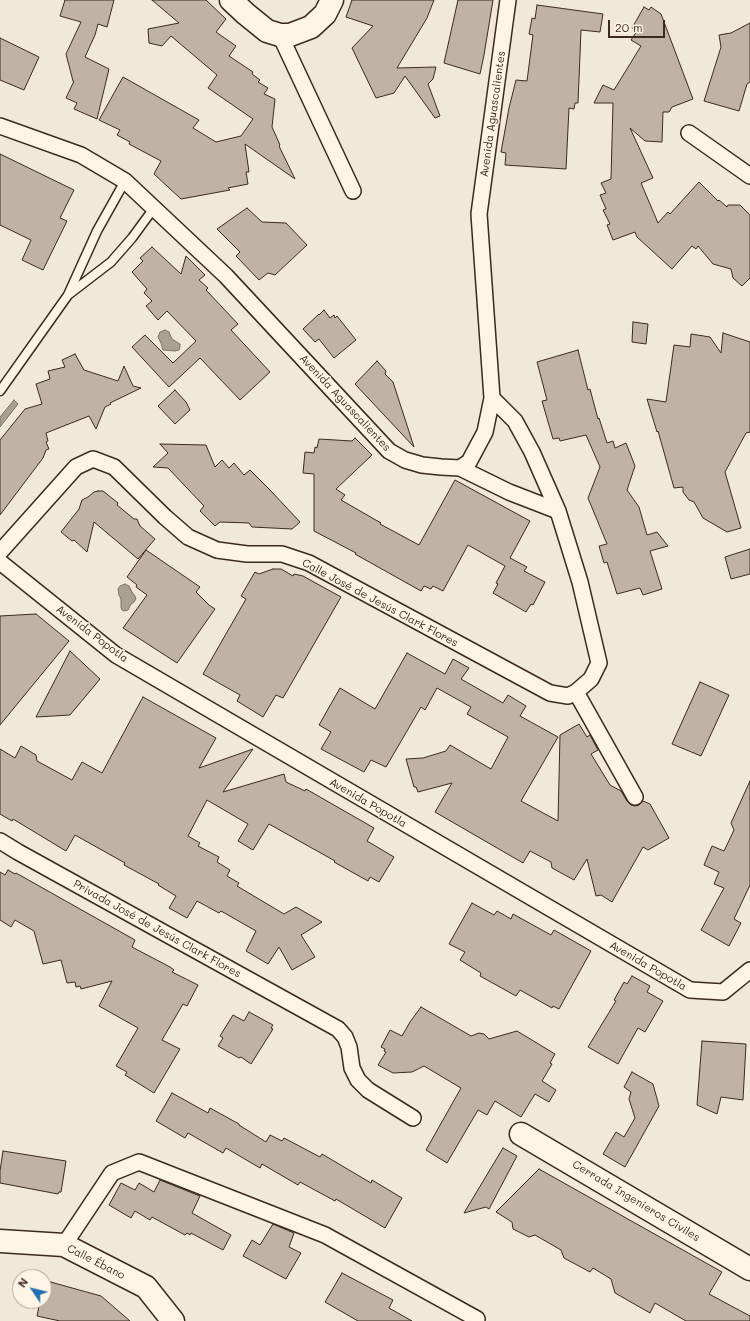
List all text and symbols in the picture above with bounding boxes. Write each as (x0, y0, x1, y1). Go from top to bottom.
scale bar (610, 12, 667, 38)
text: 20 m (615, 19, 643, 35)
street label: Avenida Aguascalientes (478, 50, 508, 178)
street label: Avenida Aguascalientes (297, 352, 393, 454)
street label: Calle José de Jesús Clark Flores (300, 556, 460, 650)
street label: Avenida Popotla (53, 603, 131, 665)
street label: Avenida Popotla (327, 776, 409, 830)
street label: Privada José de Jesús Clark Flores (71, 877, 243, 981)
street label: Avenida Popotla (607, 939, 689, 993)
street label: Cerrada Ingenieros Civiles (570, 1158, 702, 1244)
street label: Calle Ébano (65, 1242, 127, 1282)
north arrow (12, 1269, 52, 1309)
text: N (14, 1275, 31, 1290)

